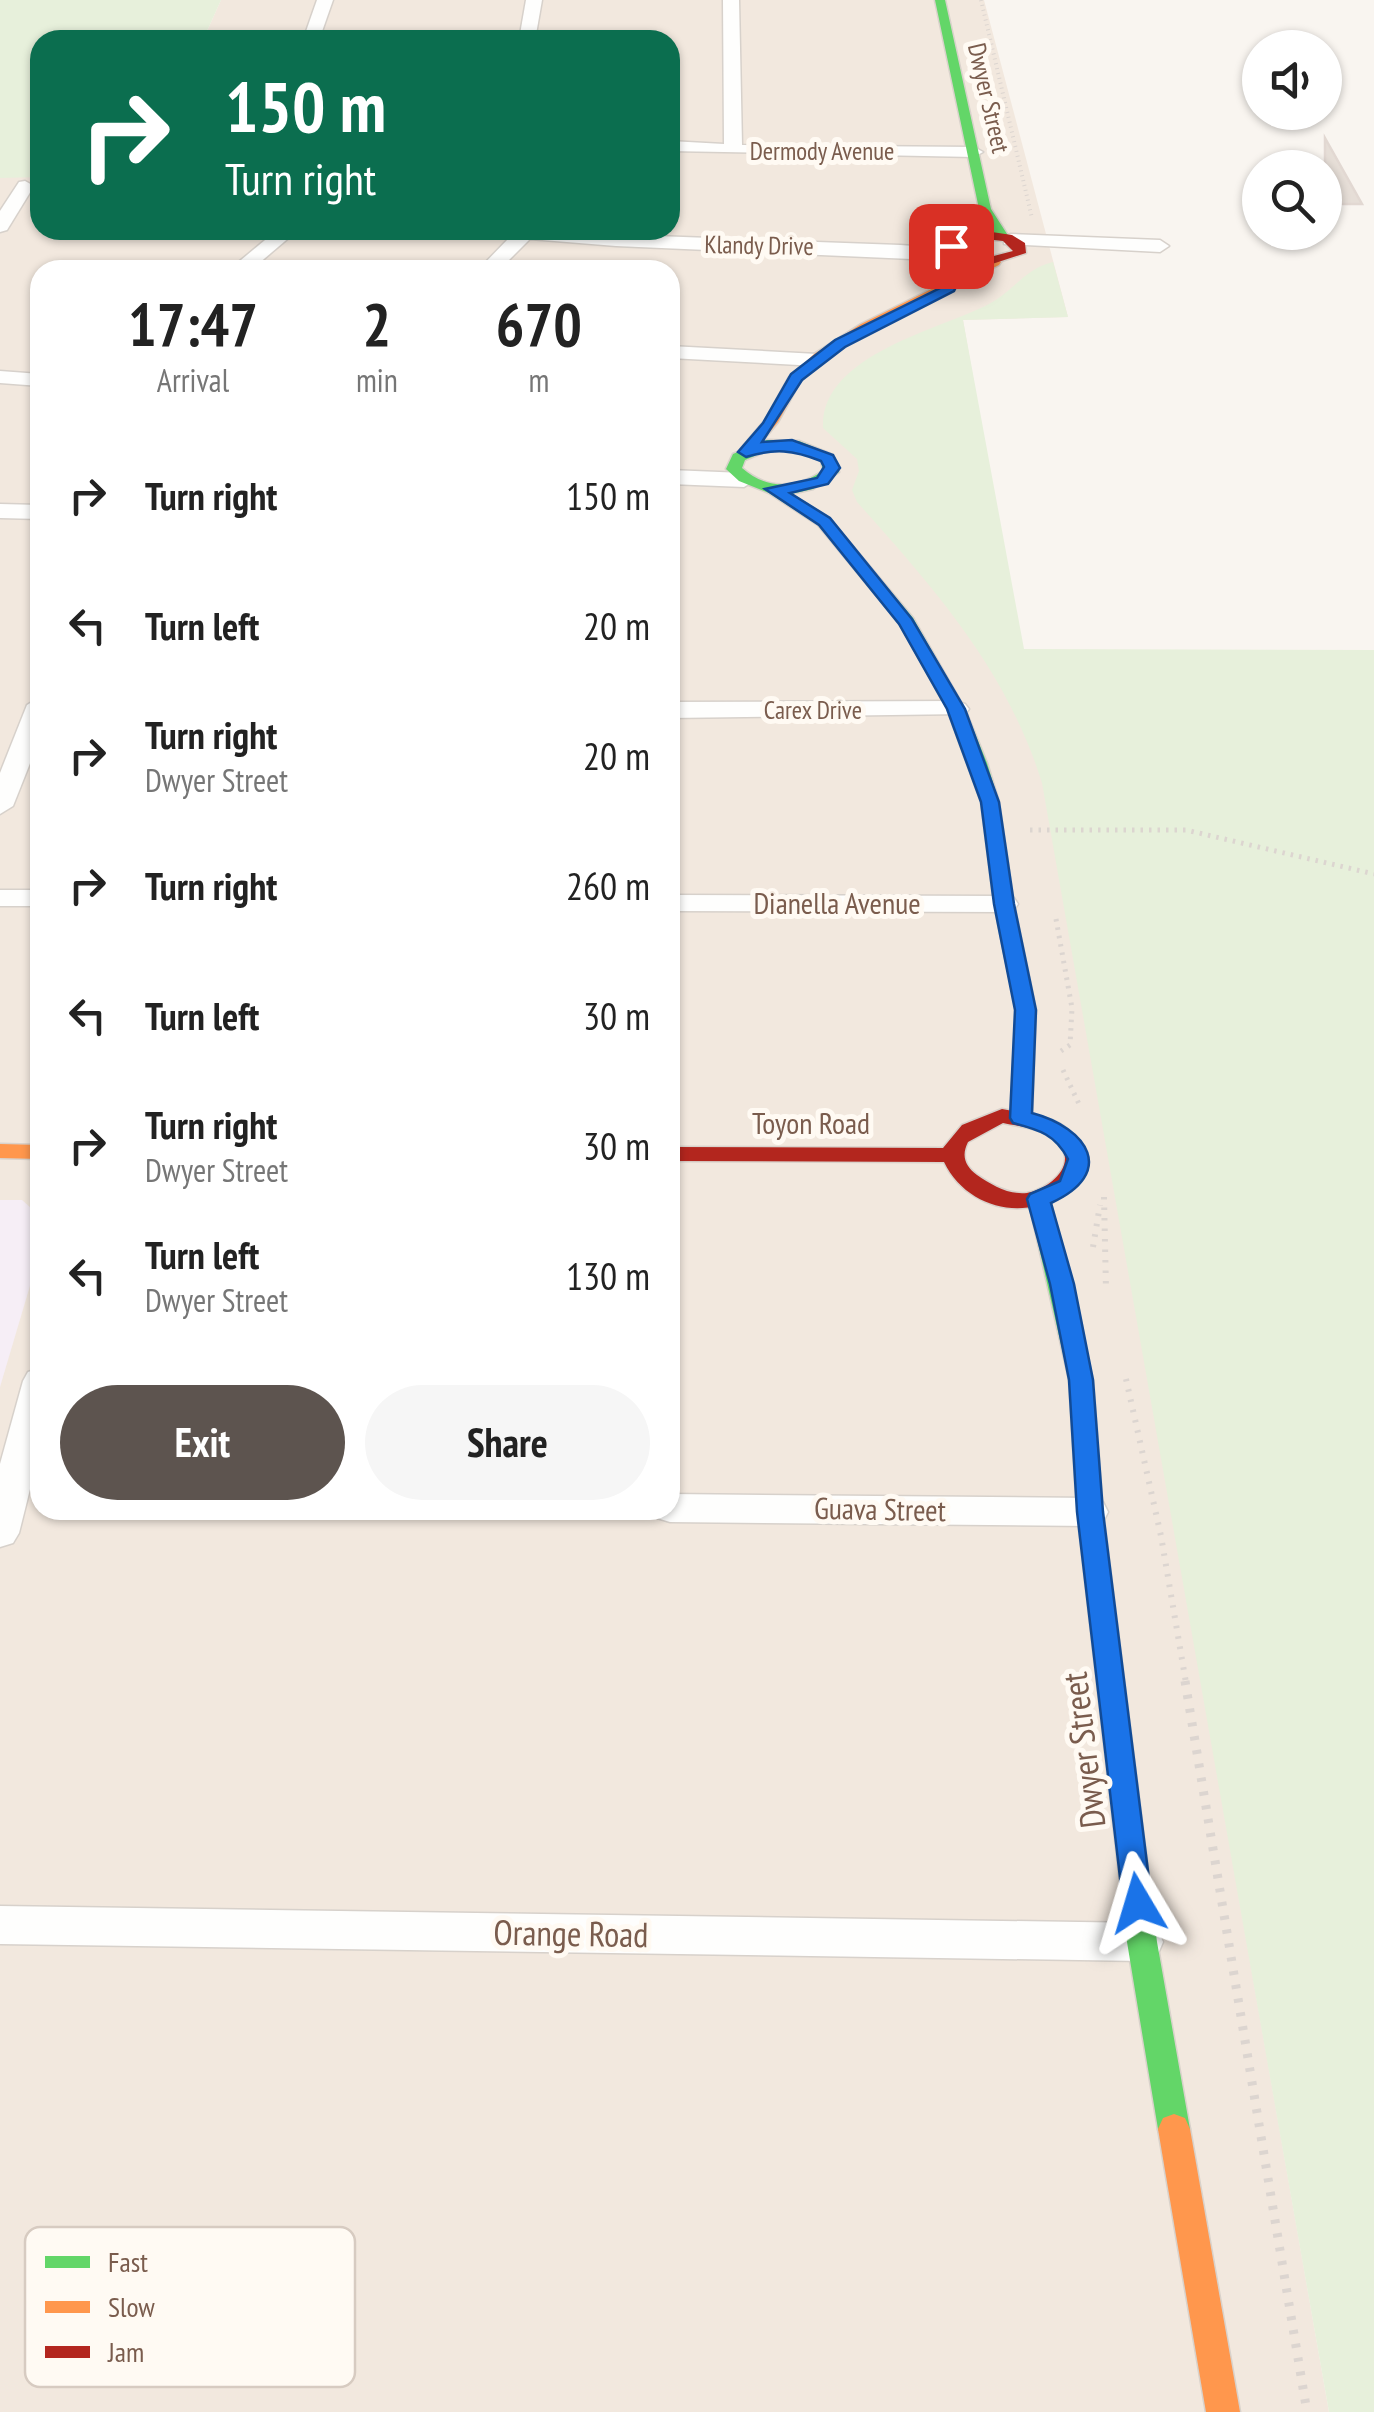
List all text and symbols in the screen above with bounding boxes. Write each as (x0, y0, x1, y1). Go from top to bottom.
map controls (1242, 30, 1342, 250)
button: sound (1242, 30, 1342, 130)
street label: Dwyer Street (961, 40, 1017, 156)
text: 150 m (225, 61, 386, 151)
icon: right (60, 70, 190, 200)
street label: Dermody Avenue (750, 135, 894, 167)
text: Turn right (225, 149, 376, 207)
button: search (1242, 150, 1342, 250)
pin (909, 204, 994, 289)
icon: arrive (924, 219, 979, 274)
street label: Klandy Drive (704, 228, 814, 262)
text: 17:47 (128, 285, 258, 363)
text: 2 (363, 285, 391, 363)
text: 670 (496, 285, 582, 363)
text: Arrival (157, 359, 229, 401)
text: min (356, 359, 398, 401)
text: m (528, 359, 549, 401)
icon: right (60, 468, 115, 523)
text: Turn right (145, 471, 277, 520)
text: 150 m (566, 471, 650, 520)
icon: left (60, 598, 115, 653)
text: Turn left (145, 601, 259, 650)
text: 20 m (583, 601, 650, 650)
street label: Carex Drive (764, 694, 862, 726)
text: Turn right (145, 710, 277, 759)
icon: right (60, 728, 115, 783)
text: 20 m (583, 731, 650, 780)
text: Dwyer Street (145, 759, 288, 801)
icon: right (60, 858, 115, 913)
text: Turn right (145, 861, 277, 910)
text: 260 m (566, 861, 650, 910)
street label: Dianella Avenue (753, 883, 921, 922)
icon: left (60, 988, 115, 1043)
text: Turn left (145, 991, 259, 1040)
text: 30 m (583, 991, 650, 1040)
text: Turn right (145, 1100, 277, 1149)
street label: Toyon Road (752, 1103, 870, 1142)
icon: right (60, 1118, 115, 1173)
text: 30 m (583, 1121, 650, 1170)
text: Dwyer Street (145, 1149, 288, 1191)
text: Turn left (145, 1230, 259, 1279)
icon: left (60, 1248, 115, 1303)
text: 130 m (566, 1251, 650, 1300)
text: Dwyer Street (145, 1279, 288, 1321)
button: Exit (60, 1385, 345, 1500)
button: Share (365, 1385, 650, 1500)
street label: Guava Street (814, 1488, 947, 1529)
street label: Dwyer Street (1051, 1669, 1115, 1831)
position arrow (1086, 1851, 1190, 1955)
street label: Orange Road (493, 1909, 649, 1957)
legend (25, 2227, 355, 2387)
text: Fast (108, 2243, 148, 2280)
text: Slow (108, 2288, 155, 2325)
text: Jam (107, 2333, 144, 2370)

